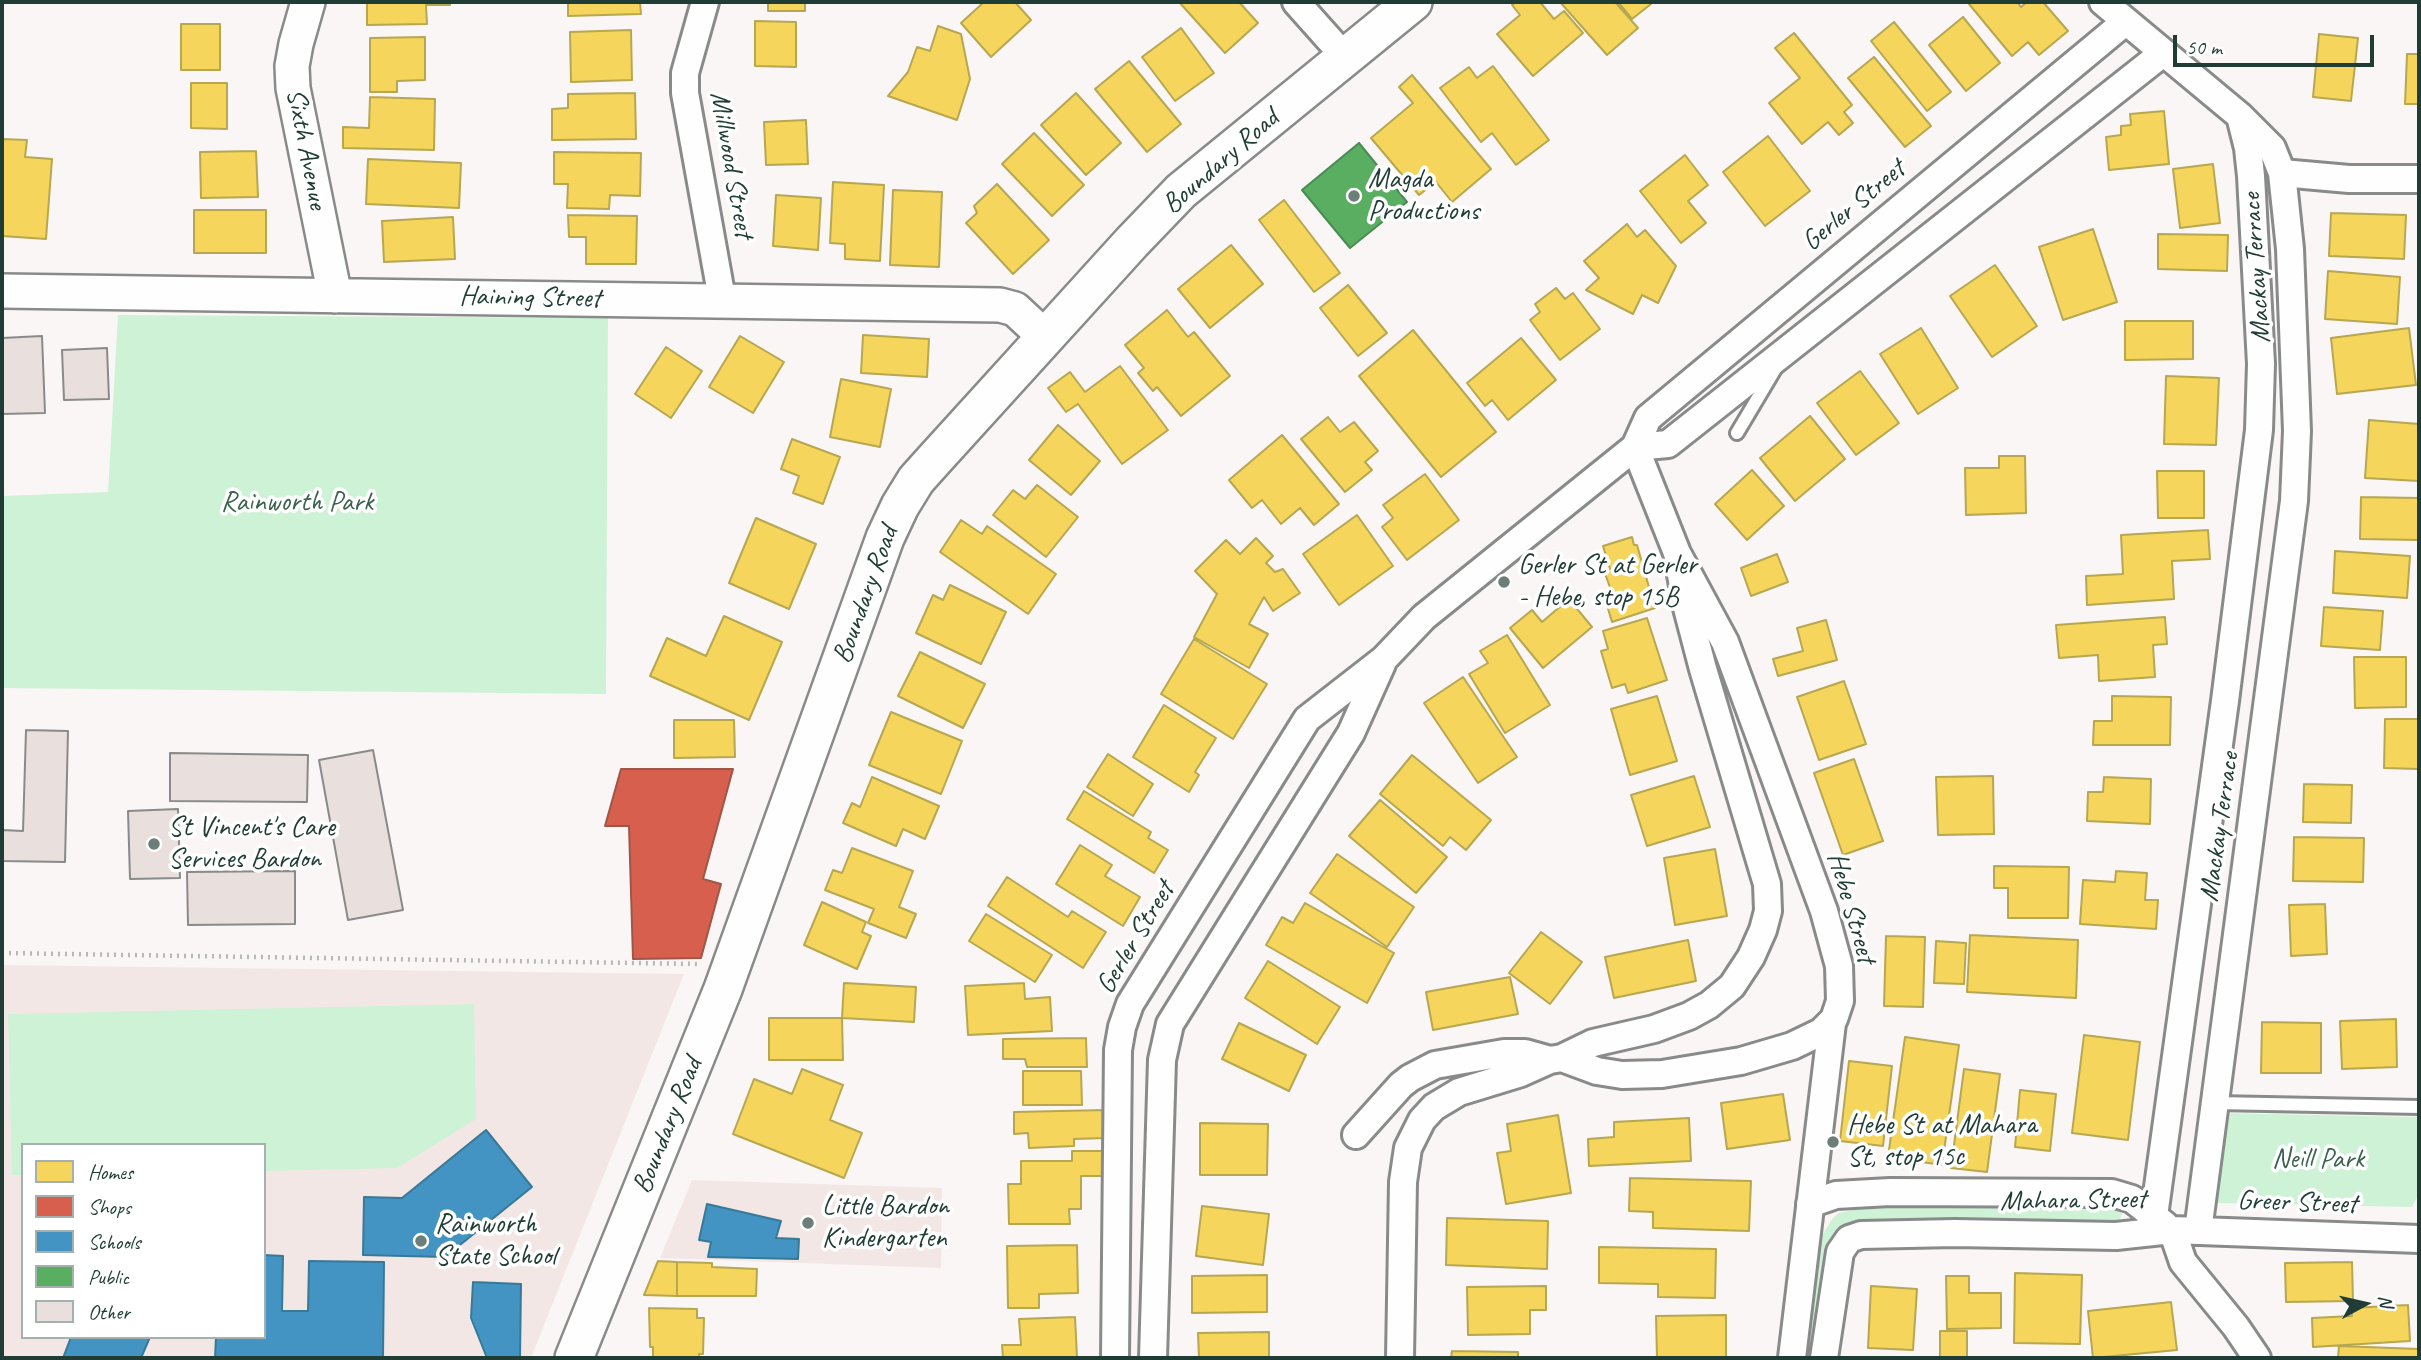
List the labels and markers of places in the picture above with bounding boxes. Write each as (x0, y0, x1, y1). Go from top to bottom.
place label: Magda Productions (1368, 163, 1479, 229)
marker: Magda Productions (1346, 188, 1362, 204)
place label: Gerler St at Gerler - Hebe, stop 15B (1518, 549, 1697, 615)
marker: Gerler St at Gerler - Hebe, stop 15B (1496, 574, 1512, 590)
place label: St Vincent's Care Services Bardon (168, 811, 335, 877)
marker: St Vincent's Care Services Bardon (146, 836, 162, 852)
place label: Hebe St at Mahara St, stop 15c (1847, 1109, 2037, 1175)
marker: Hebe St at Mahara St, stop 15c (1825, 1134, 1841, 1150)
place label: Little Bardon Kindergarten (822, 1190, 949, 1256)
place label: Rainworth State School (435, 1208, 556, 1274)
marker: Little Bardon Kindergarten (800, 1215, 816, 1231)
marker: Rainworth State School (413, 1233, 429, 1249)

